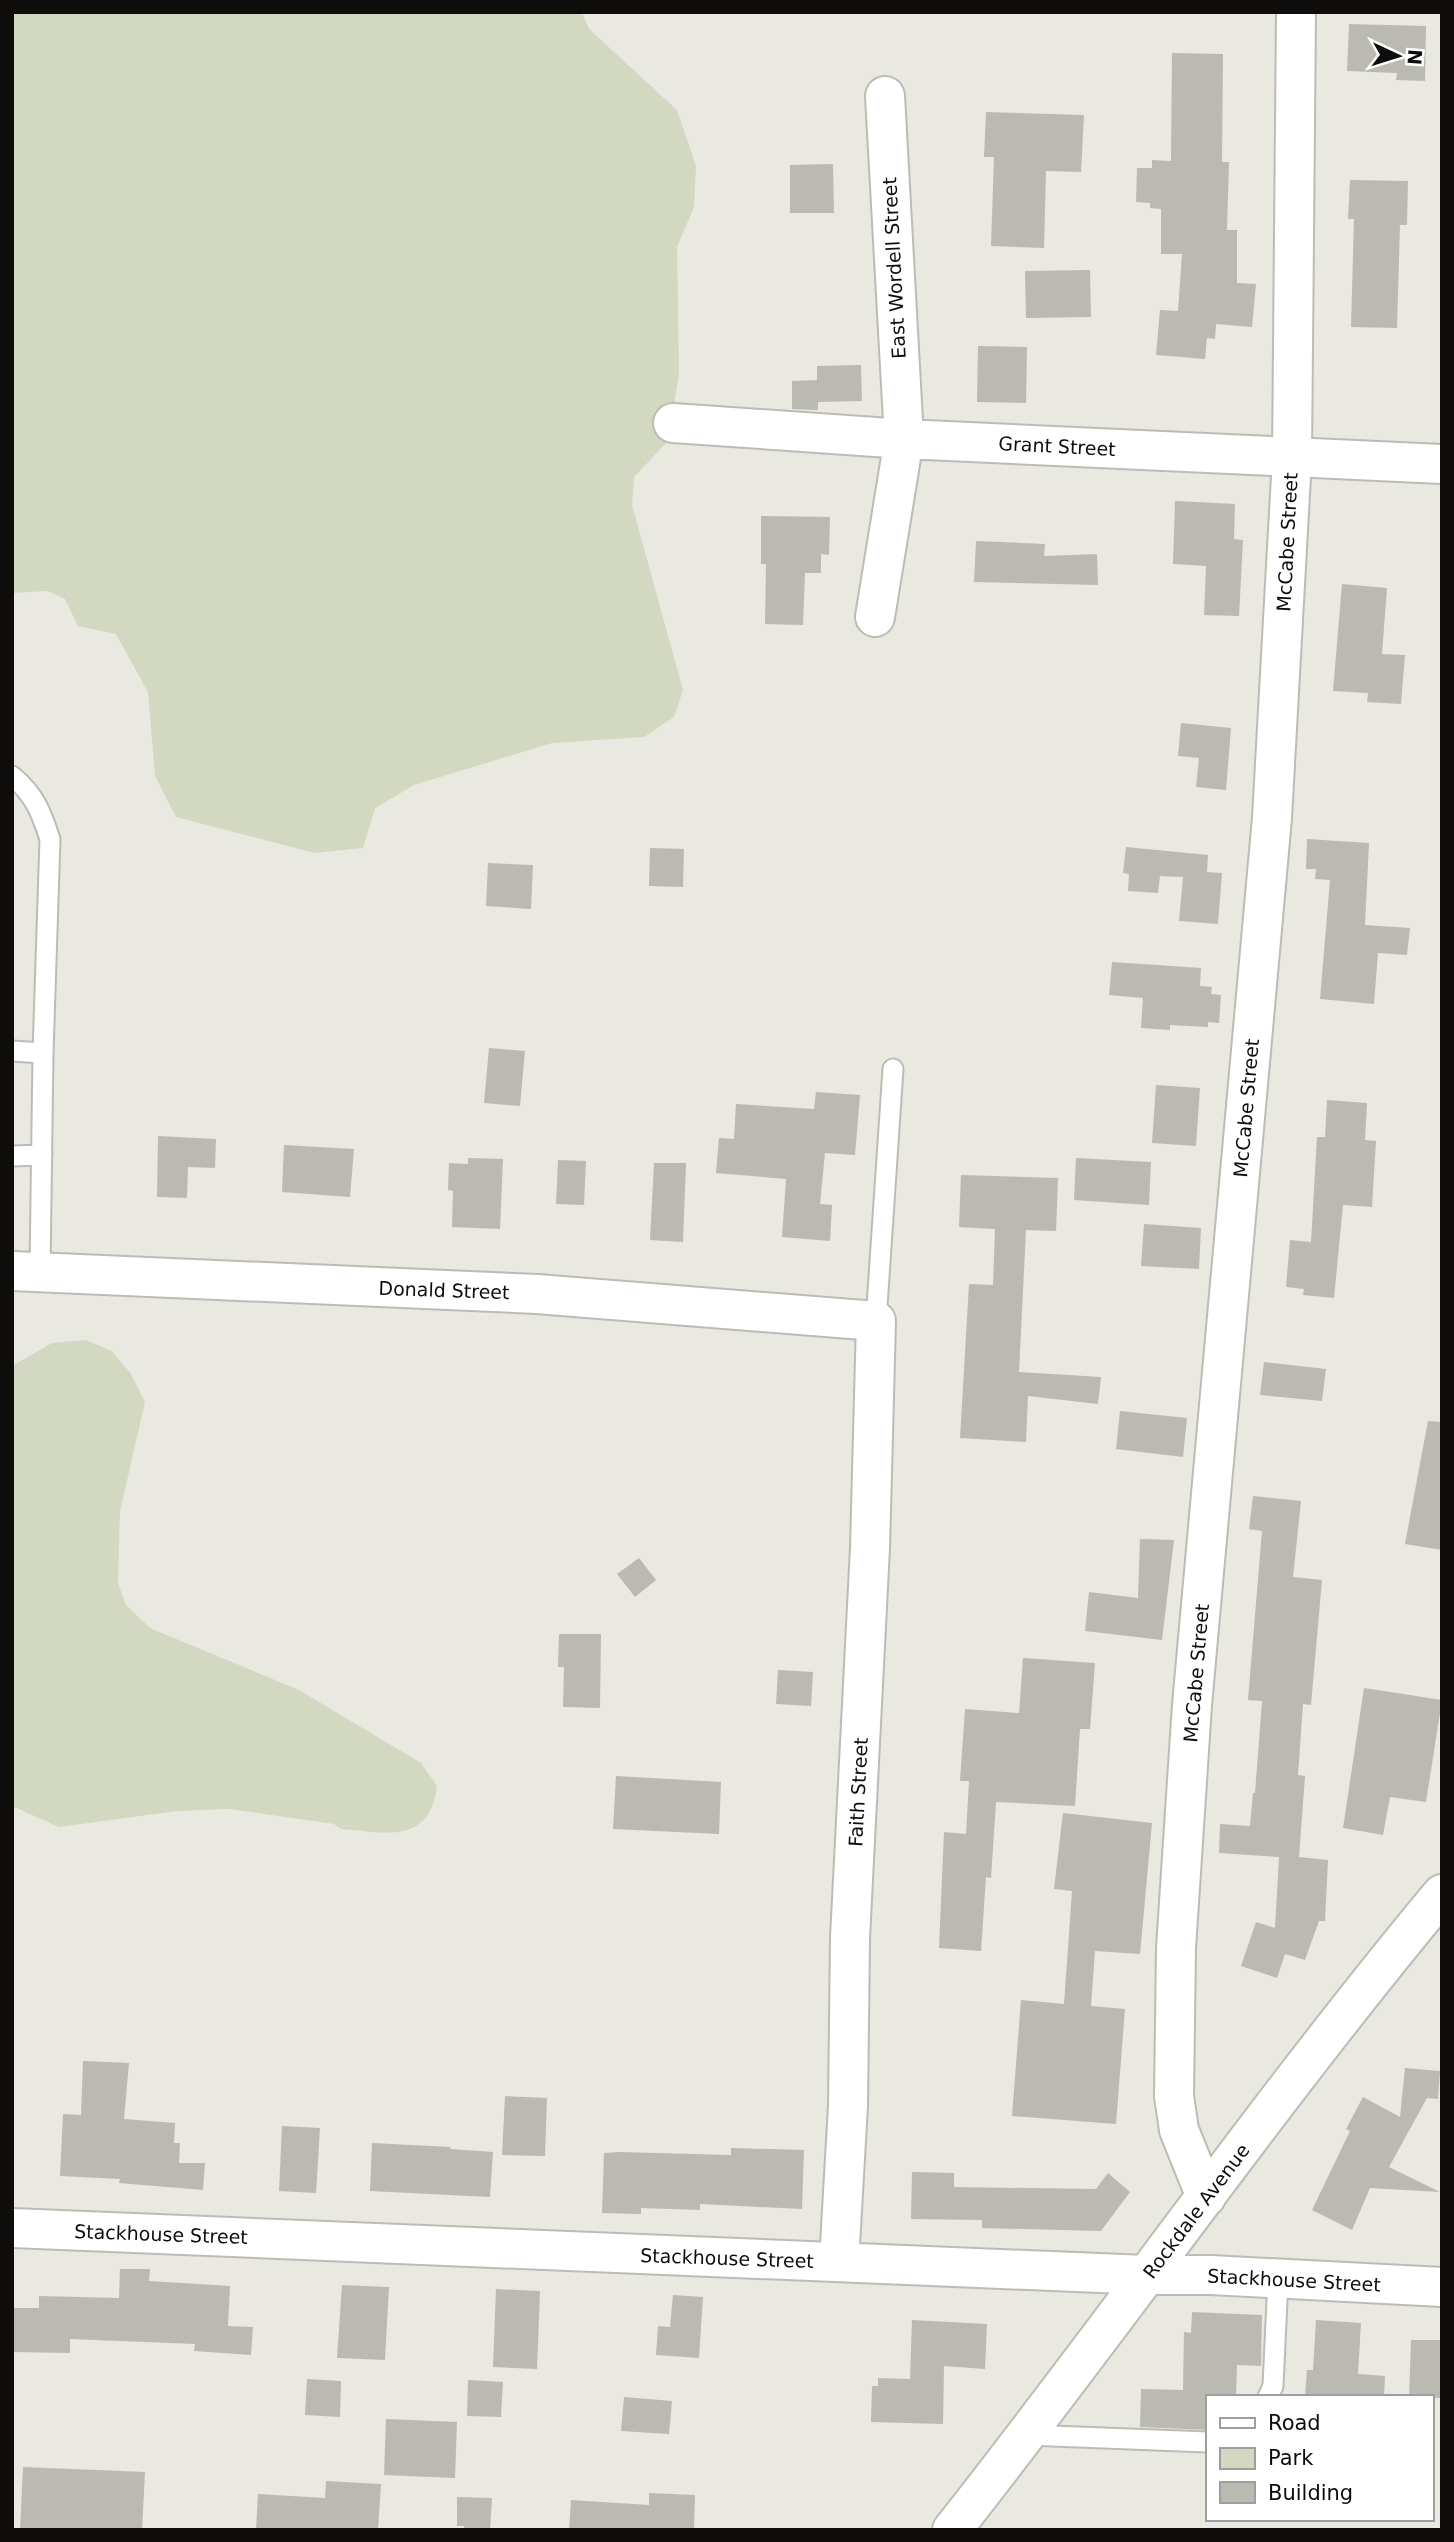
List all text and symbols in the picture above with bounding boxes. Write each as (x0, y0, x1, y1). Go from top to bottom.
north arrow (1363, 21, 1433, 91)
text: N (1403, 48, 1426, 66)
street label: East Wordell Street (878, 177, 910, 359)
street label: Grant Street (998, 432, 1116, 460)
street label: McCabe Street (1272, 472, 1302, 612)
street label: McCabe Street (1229, 1038, 1263, 1178)
street label: Donald Street (378, 1277, 510, 1303)
street label: McCabe Street (1179, 1603, 1213, 1743)
street label: Faith Street (844, 1737, 872, 1847)
street label: Rockdale Avenue (1138, 2139, 1254, 2283)
street label: Stackhouse Street (74, 2220, 248, 2248)
street label: Stackhouse Street (640, 2244, 814, 2272)
street label: Stackhouse Street (1207, 2264, 1381, 2296)
legend (1206, 2395, 1433, 2521)
text: Road (1268, 2411, 1321, 2435)
text: Park (1268, 2446, 1314, 2470)
text: Building (1268, 2481, 1353, 2505)

